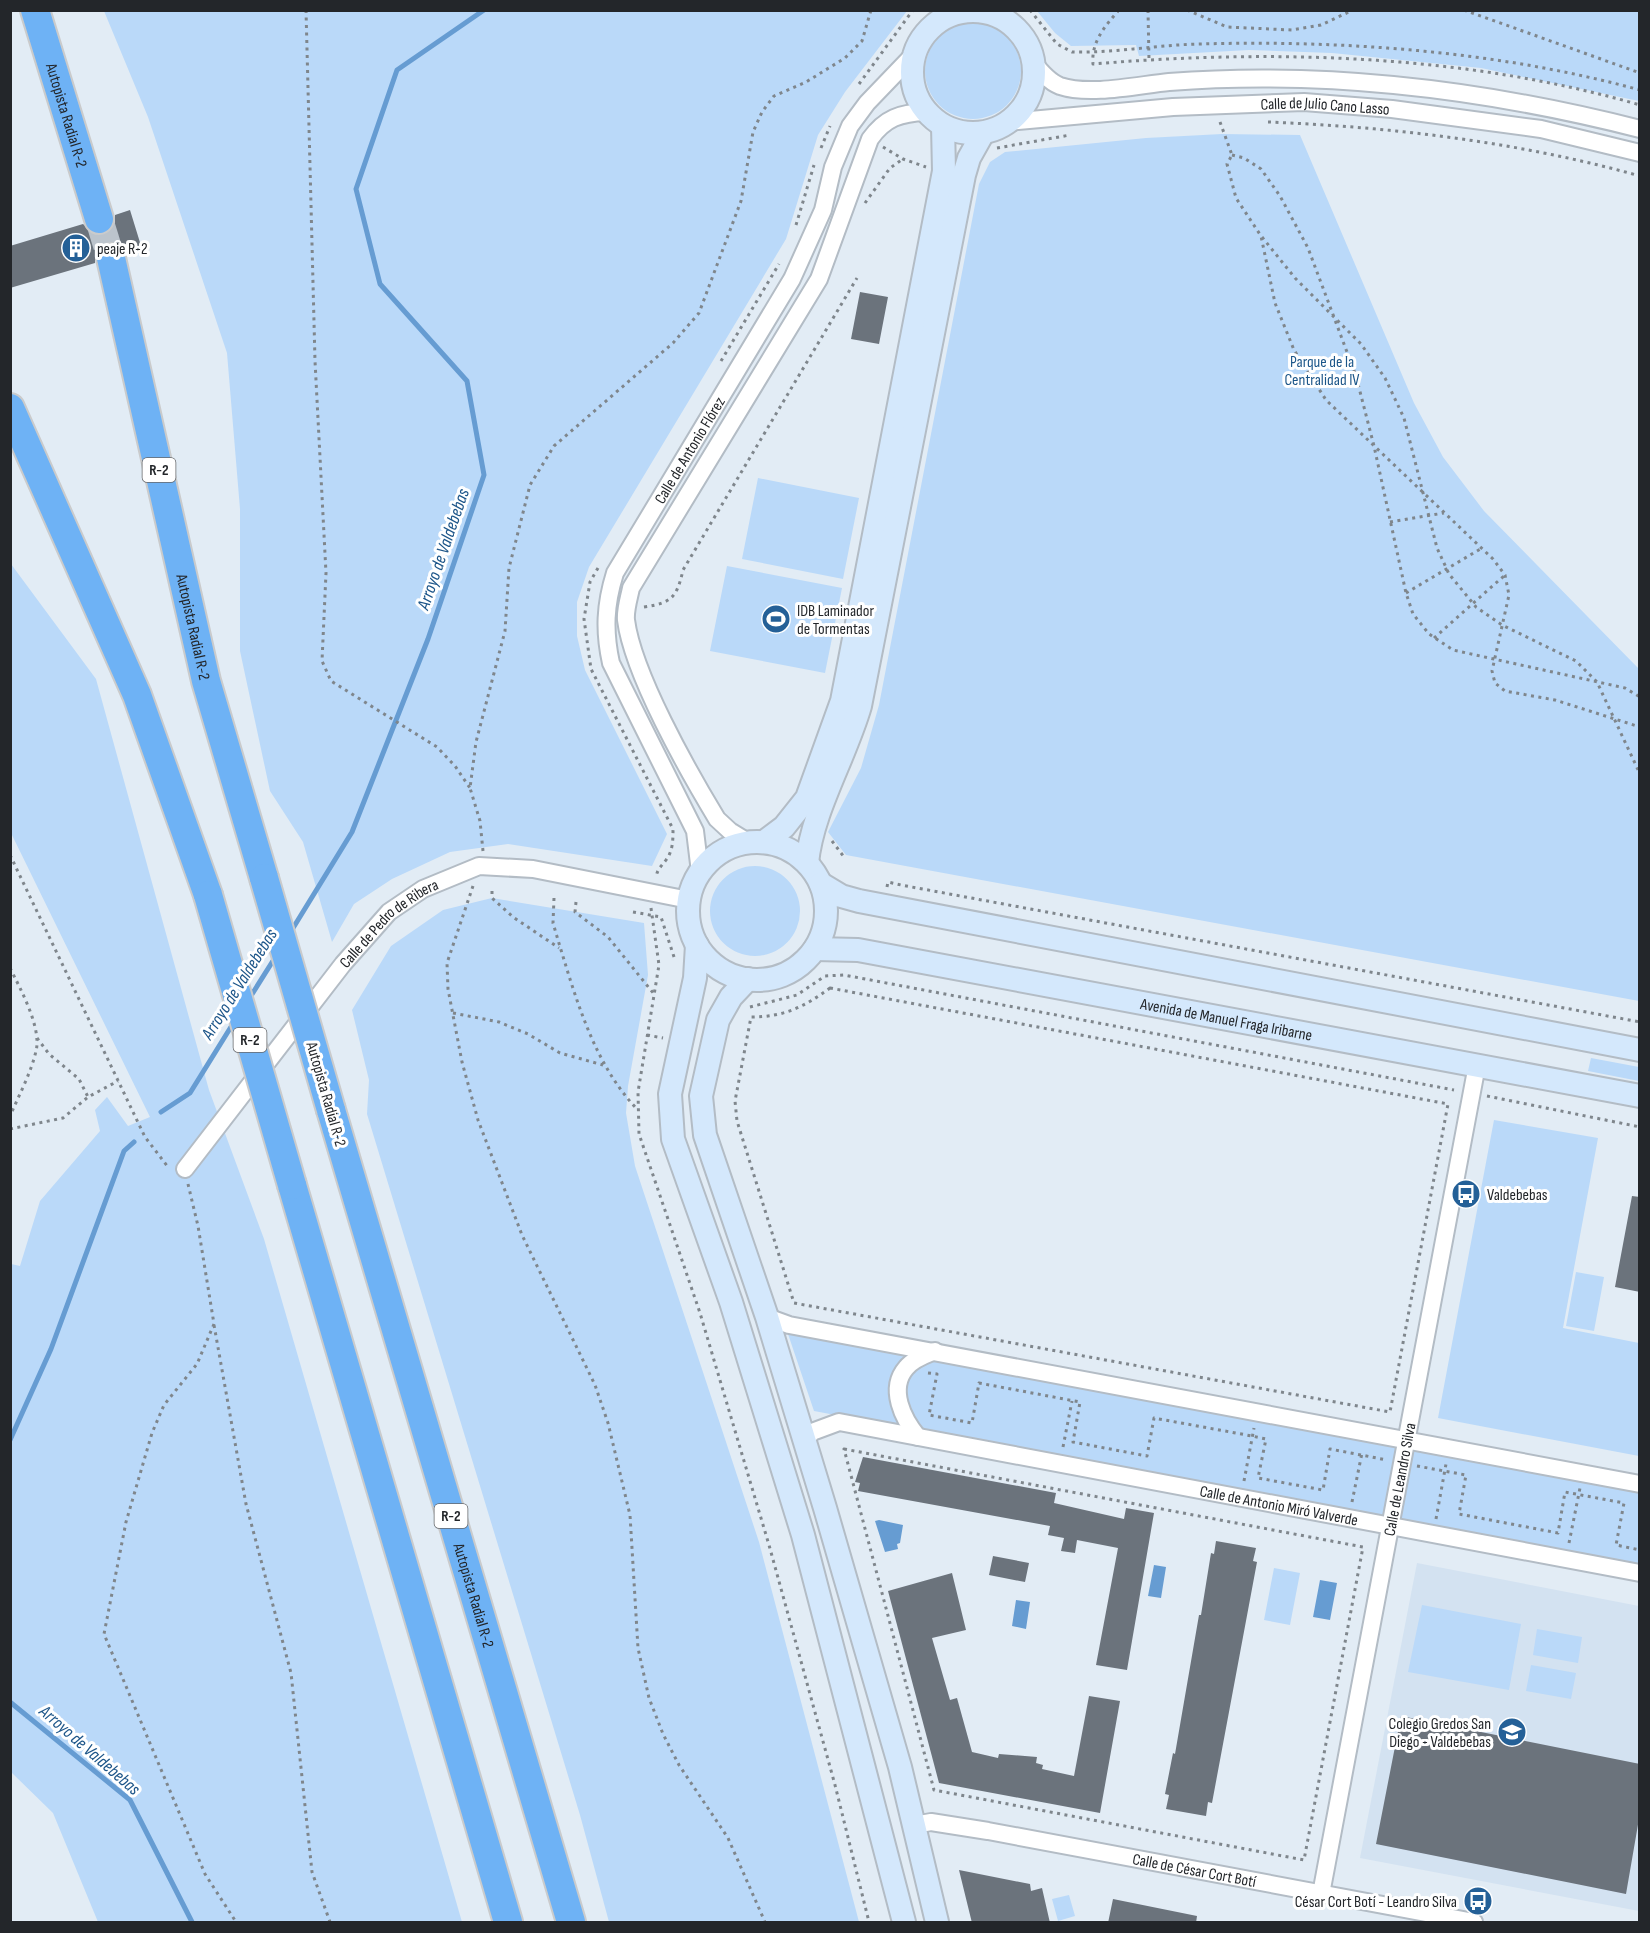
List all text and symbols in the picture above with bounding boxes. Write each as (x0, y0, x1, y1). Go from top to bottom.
street label: Autopista Radial R-2 (41, 60, 91, 170)
street label: Calle de Julio Cano Lasso (1260, 94, 1390, 120)
building icon: peaje R-2 (60, 232, 92, 264)
place label: peaje R-2 (97, 240, 147, 259)
park label: Parque de la Centralidad IV (1284, 353, 1360, 390)
street label: Calle de Antonio Flórez (651, 394, 730, 507)
road number: R-2 (142, 458, 176, 482)
water label: Arroyo de Valdebebas (413, 485, 474, 613)
street label: Autopista Radial R-2 (171, 571, 213, 682)
place label: IDB Laminador de Tormentas (797, 602, 874, 639)
sports icon: IDB Laminador de Tormentas (760, 603, 792, 635)
street label: Calle de Pedro de Ribera (336, 876, 441, 972)
water label: Arroyo de Valdebebas (196, 925, 282, 1044)
street label: Avenida de Manuel Fraga Iribarne (1138, 995, 1314, 1046)
road number: R-2 (234, 1028, 266, 1052)
street label: Autopista Radial R-2 (301, 1039, 350, 1149)
bus stop icon: Valdebebas (1450, 1178, 1482, 1210)
place label: Valdebebas (1487, 1186, 1548, 1205)
street label: Calle de Leandro Silva (1381, 1421, 1420, 1538)
street label: Calle de Antonio Miró Valverde (1198, 1482, 1360, 1531)
road number: R-2 (434, 1504, 468, 1528)
street label: Autopista Radial R-2 (448, 1540, 497, 1650)
water label: Arroyo de Valdebebas (34, 1700, 145, 1800)
place label: Colegio Gredos San Diego - Valdebebas (1389, 1715, 1491, 1752)
school or university icon: Colegio Gredos San Diego - Valdebebas (1496, 1716, 1528, 1748)
street label: Calle de César Cort Botí (1131, 1850, 1258, 1892)
bus stop icon: César Cort Botí - Leandro Silva (1462, 1885, 1494, 1917)
place label: César Cort Botí - Leandro Silva (1295, 1893, 1457, 1912)

